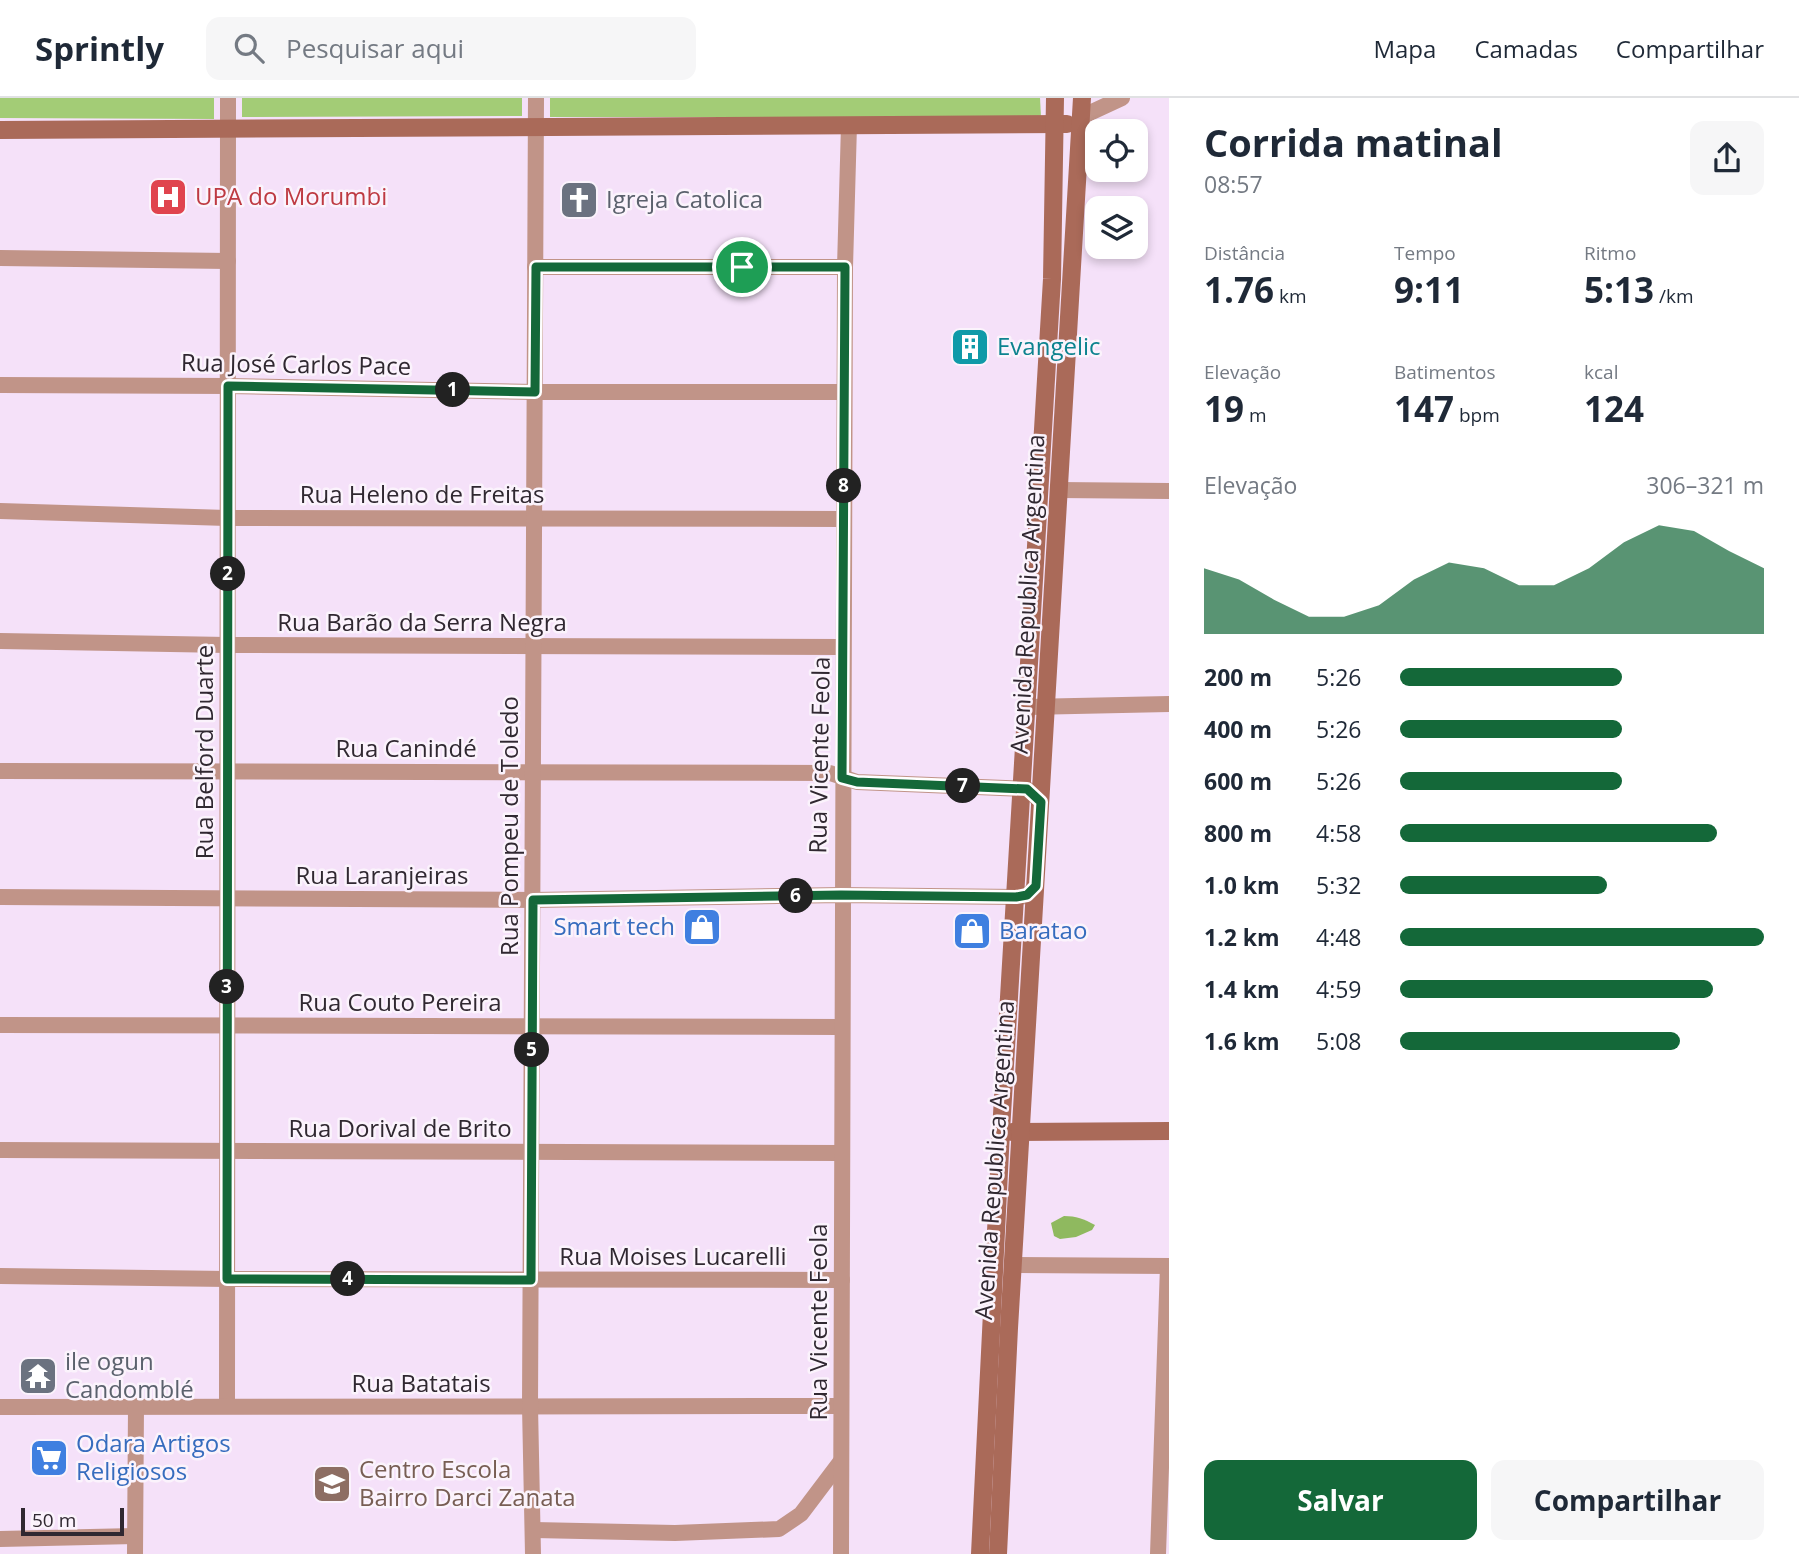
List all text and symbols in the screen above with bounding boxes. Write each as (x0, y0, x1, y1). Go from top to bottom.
search box (206, 17, 696, 80)
text: Sprintly (35, 26, 164, 71)
icon: search (230, 29, 268, 67)
text: Pesquisar aqui (286, 30, 464, 66)
text: Mapa (1373, 32, 1436, 65)
text: Camadas (1474, 32, 1578, 65)
text: Compartilhar (1616, 32, 1764, 65)
text: Corrida matinal (1204, 116, 1503, 168)
map controls (1085, 119, 1148, 259)
button: locate (1085, 119, 1148, 182)
button: share (1690, 121, 1764, 195)
text: 08:57 (1204, 168, 1263, 200)
hospital icon: UPA do Morumbi (147, 176, 189, 218)
place label: UPA do Morumbi (195, 179, 387, 212)
church icon: Igreja Catolica (558, 179, 600, 221)
place label: Igreja Catolica (606, 182, 763, 215)
button: layers (1085, 196, 1148, 259)
pin (712, 237, 772, 297)
text: Distância (1204, 240, 1285, 266)
text: Tempo (1394, 240, 1456, 266)
text: Ritmo (1584, 240, 1636, 266)
icon: arrive (723, 248, 761, 286)
text: 1.76 (1204, 266, 1274, 313)
text: 9:11 (1394, 266, 1464, 313)
text: 5:13 (1584, 266, 1654, 313)
text: km (1274, 283, 1307, 309)
text: /km (1654, 283, 1694, 309)
building icon: Evangelic (949, 326, 991, 368)
place label: Evangelic (997, 329, 1101, 362)
street label: Rua José Carlos Pace (181, 345, 411, 382)
text: Elevação (1204, 359, 1281, 385)
text: Batimentos (1394, 359, 1496, 385)
text: kcal (1584, 359, 1618, 385)
pin: 1 (435, 372, 470, 408)
text: 1 (447, 376, 458, 402)
text: 19 (1204, 385, 1244, 432)
text: 147 (1394, 385, 1454, 432)
text: 124 (1584, 385, 1644, 432)
text: m (1244, 402, 1267, 428)
text: bpm (1454, 402, 1500, 428)
street label: Avenida Republica Argentina (1002, 433, 1051, 755)
pin: 8 (826, 468, 862, 504)
text: Elevação (1204, 469, 1297, 501)
text: 306–321 m (1646, 469, 1764, 501)
text: 8 (838, 472, 849, 498)
street label: Rua Heleno de Freitas (300, 477, 544, 510)
pin: 2 (210, 556, 246, 592)
text: 2 (222, 560, 233, 586)
street label: Rua Barão da Serra Negra (277, 605, 567, 638)
street label: Rua Belford Duarte (187, 645, 220, 859)
street label: Rua Vicente Feola (800, 656, 837, 854)
text: 200 m (1204, 661, 1272, 693)
text: 5:26 (1316, 661, 1362, 693)
street label: Rua Pompeu de Toledo (492, 696, 525, 956)
text: 400 m (1204, 713, 1272, 745)
text: 5:26 (1316, 713, 1362, 745)
street label: Rua Canindé (335, 731, 477, 764)
text: 600 m (1204, 765, 1272, 797)
text: 5:26 (1316, 765, 1362, 797)
pin: 7 (946, 768, 981, 804)
text: 7 (957, 772, 968, 798)
text: 800 m (1204, 817, 1272, 849)
text: 4:58 (1316, 817, 1362, 849)
street label: Rua Laranjeiras (295, 858, 469, 891)
text: 1.0 km (1204, 869, 1280, 901)
text: 5:32 (1316, 869, 1362, 901)
pin: 6 (778, 878, 814, 914)
text: 6 (790, 882, 801, 908)
shop icon: Smart tech (681, 906, 723, 948)
place label: Smart tech (553, 909, 675, 942)
shop icon: Baratao (951, 910, 993, 952)
place label: Baratao (999, 913, 1087, 946)
text: 1.2 km (1204, 921, 1280, 953)
text: 4:48 (1316, 921, 1362, 953)
pin: 3 (210, 970, 244, 1004)
text: 3 (221, 973, 232, 999)
text: 1.4 km (1204, 973, 1280, 1005)
text: 4:59 (1316, 973, 1362, 1005)
street label: Rua Couto Pereira (298, 985, 502, 1018)
street label: Avenida Republica Argentina (966, 999, 1021, 1321)
text: 1.6 km (1204, 1025, 1280, 1057)
text: 5:08 (1316, 1025, 1362, 1057)
pin: 5 (514, 1032, 550, 1068)
text: 5 (526, 1036, 537, 1062)
street label: Rua Dorival de Brito (288, 1111, 512, 1144)
street label: Rua Vicente Feola (801, 1223, 834, 1421)
street label: Rua Moises Lucarelli (559, 1239, 787, 1272)
pin: 4 (330, 1262, 366, 1296)
text: 4 (342, 1265, 353, 1291)
place label: ile ogun Candomblé (65, 1344, 194, 1405)
temple icon: ile ogun Candomblé (17, 1355, 59, 1397)
street label: Rua Batatais (351, 1366, 491, 1399)
place label: Odara Artigos Religiosos (76, 1426, 231, 1487)
supermarket icon: Odara Artigos Religiosos (28, 1437, 70, 1479)
place label: Centro Escola Bairro Darci Zanata (359, 1452, 576, 1513)
button: Salvar (1204, 1460, 1477, 1540)
button: Compartilhar (1491, 1460, 1764, 1540)
school or university icon: Centro Escola Bairro Darci Zanata (311, 1463, 353, 1505)
scale bar (21, 1505, 124, 1537)
text: 50 m (32, 1507, 76, 1533)

